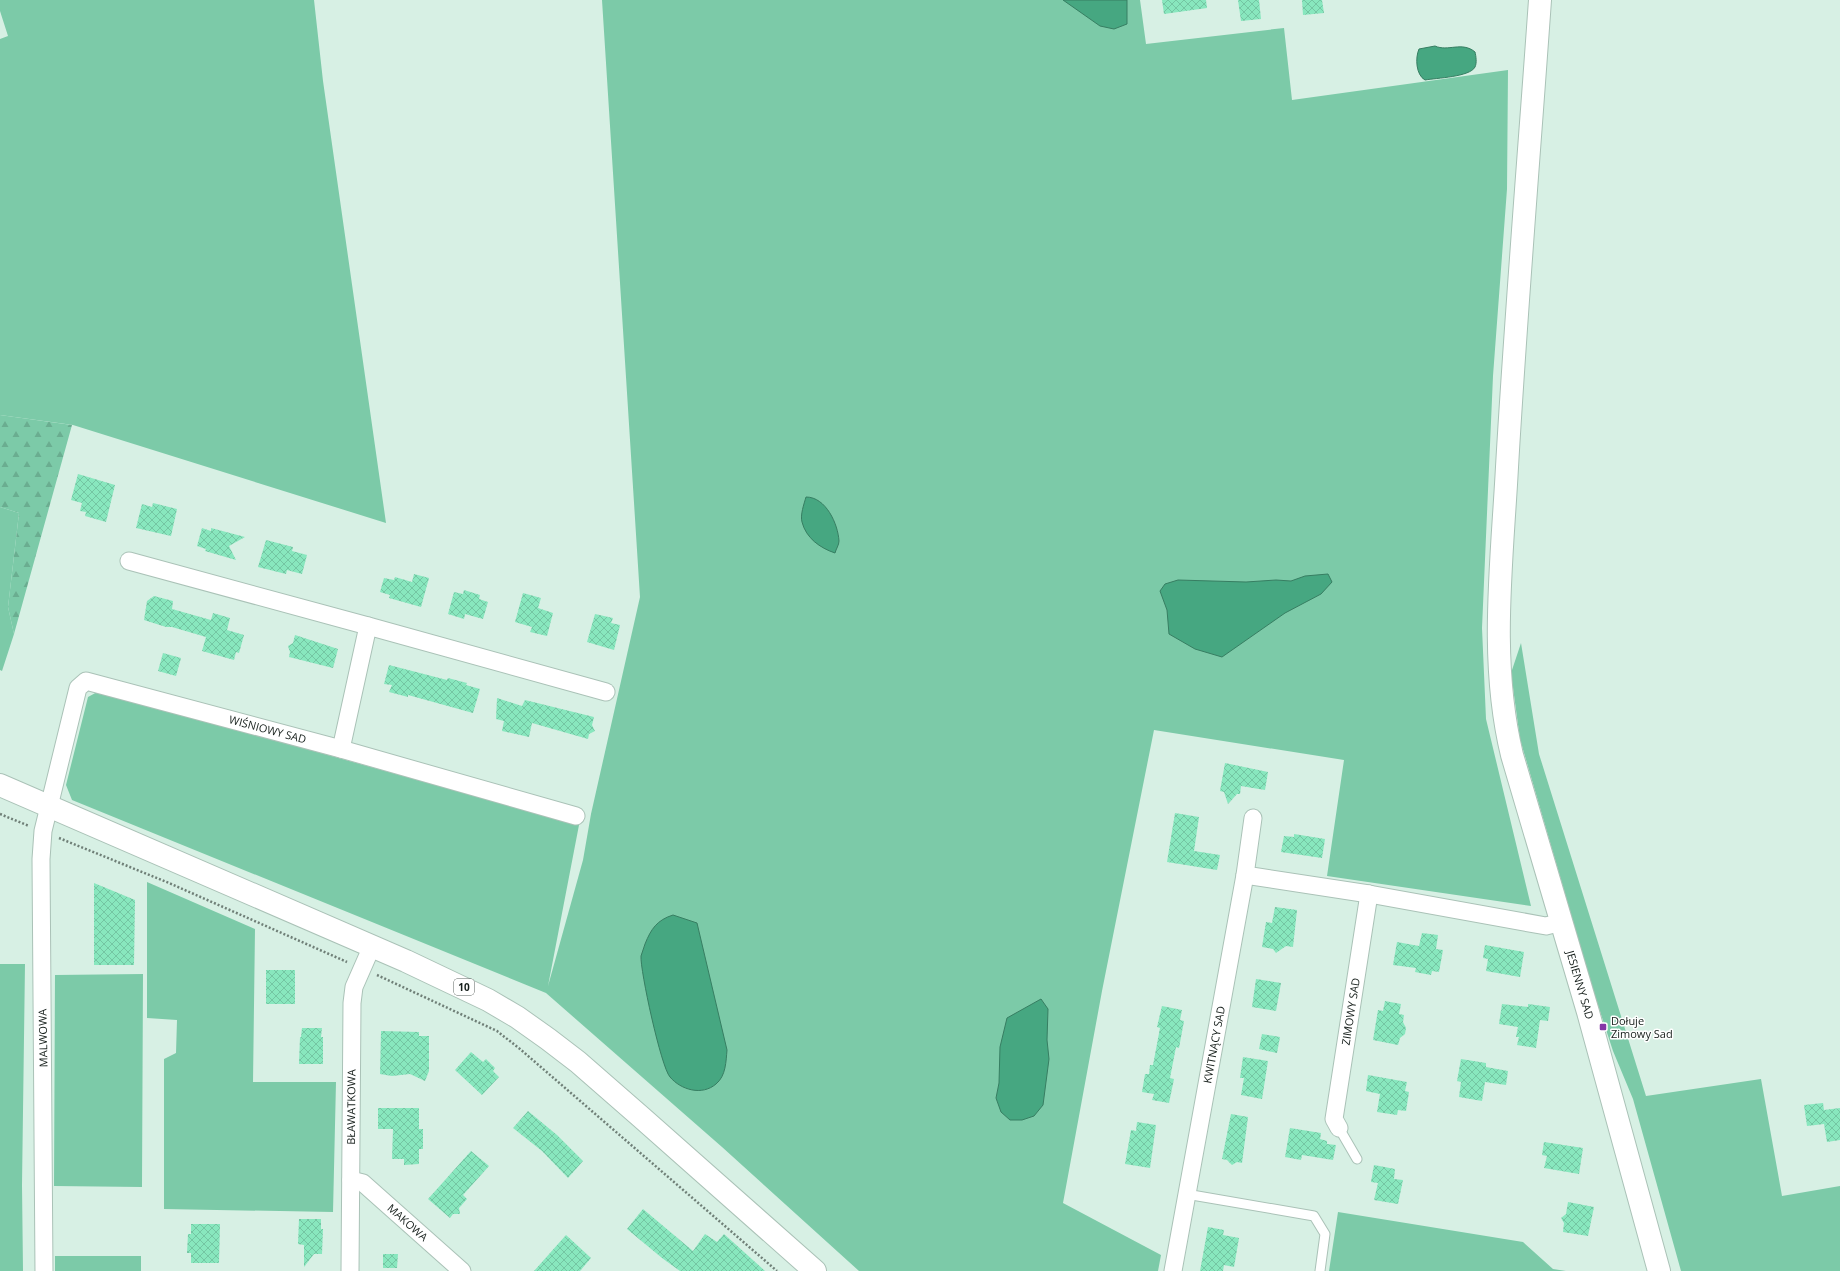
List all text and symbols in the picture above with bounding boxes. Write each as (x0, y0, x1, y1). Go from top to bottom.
street label: WIŚNIOWY SAD (228, 711, 308, 746)
street label: JESIENNY SAD (1563, 948, 1598, 1021)
street label: ZIMOWY SAD (1338, 977, 1363, 1046)
road number: 10 (454, 979, 474, 995)
street label: KWITNĄCY SAD (1199, 1005, 1228, 1084)
street label: MALWOWA (34, 1009, 51, 1067)
place label: Dołuje Zimowy Sad (1611, 1013, 1673, 1041)
marker: Dołuje Zimowy Sad (1598, 1022, 1608, 1032)
street label: BŁAWATKOWA (343, 1069, 359, 1145)
street label: MAKOWA (384, 1200, 431, 1244)

